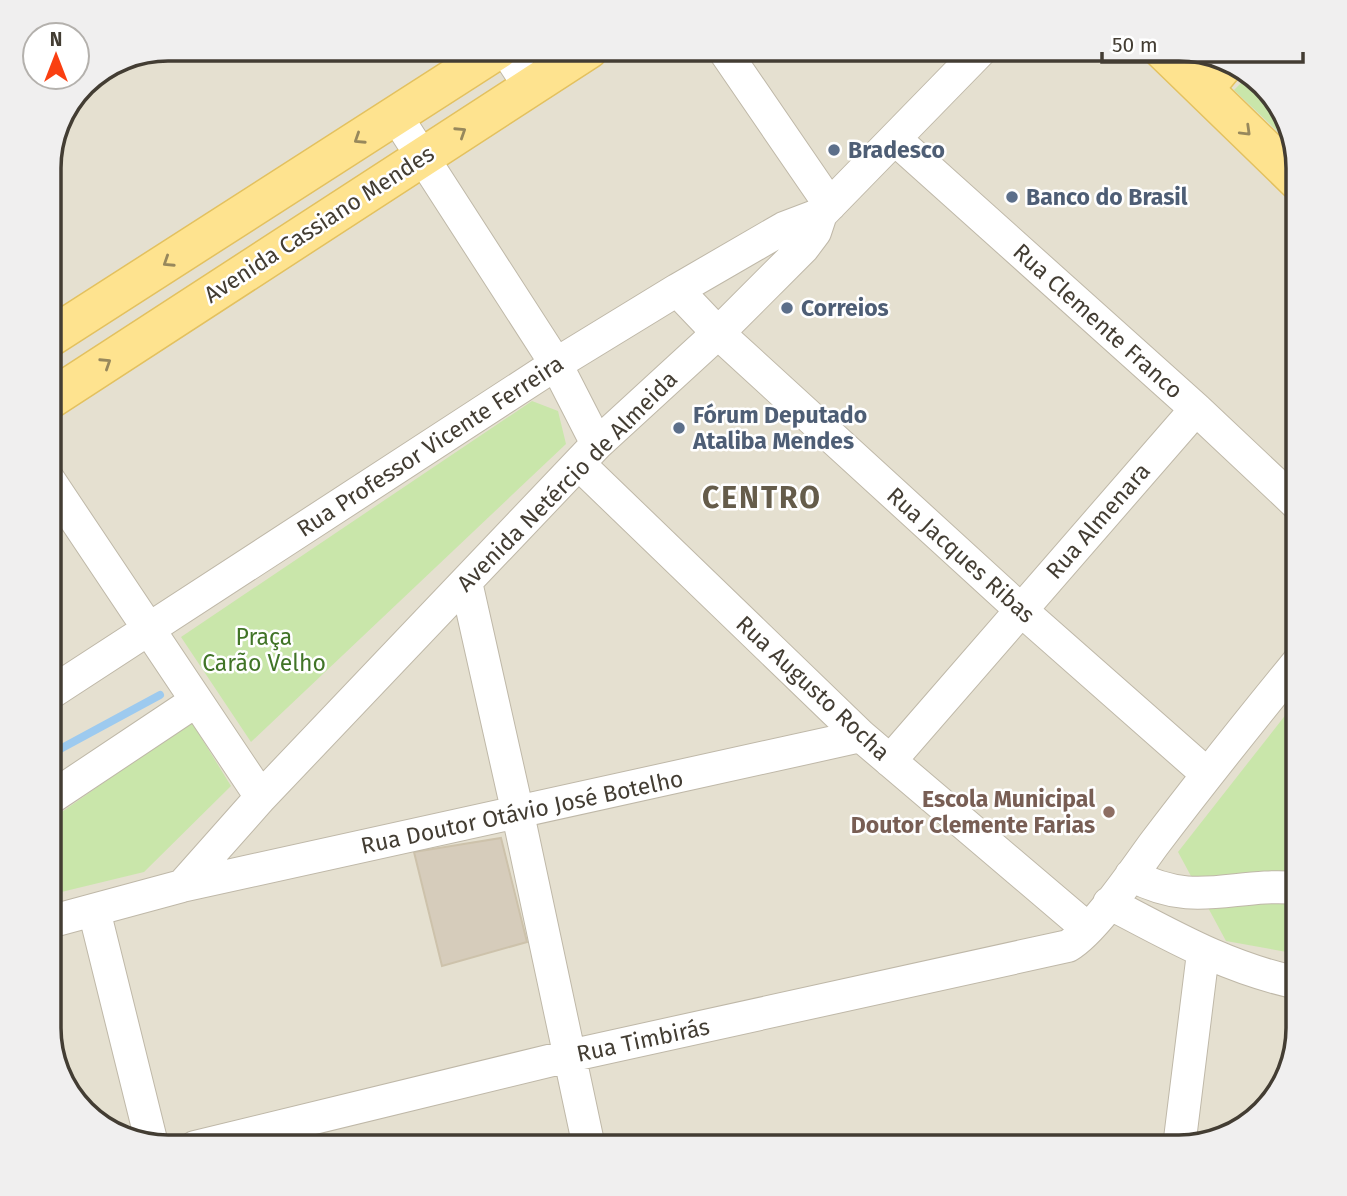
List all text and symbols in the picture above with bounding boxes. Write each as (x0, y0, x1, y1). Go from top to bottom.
north arrow (21, 21, 91, 91)
scale bar (1102, 21, 1303, 65)
text: N (50, 28, 62, 51)
text: 50 m (1112, 32, 1158, 58)
one-way arrow (1238, 122, 1251, 135)
one-way arrow (453, 127, 466, 140)
one-way arrow (354, 131, 367, 144)
place label: Bradesco (848, 136, 945, 164)
street label: Avenida Cassiano Mendes (199, 139, 439, 309)
marker: Bradesco (826, 142, 842, 158)
place label: Banco do Brasil (1026, 183, 1188, 211)
marker: Banco do Brasil (1004, 189, 1020, 205)
street label: Rua Clemente Franco (1007, 237, 1189, 405)
one-way arrow (163, 254, 176, 267)
place label: Correios (801, 294, 889, 322)
marker: Correios (779, 300, 795, 316)
street label: Rua Professor Vicente Ferreira (291, 349, 569, 543)
one-way arrow (99, 358, 112, 371)
street label: Avenida Netércio de Almeida (451, 365, 683, 597)
place label: Fórum Deputado Ataliba Mendes (692, 401, 867, 455)
marker: Fórum Deputado Ataliba Mendes (671, 420, 687, 436)
street label: Rua Almenara (1040, 457, 1156, 585)
district label: CENTRO (702, 480, 822, 516)
street label: Rua Jacques Ribas (881, 481, 1041, 629)
street label: Rua Augusto Rocha (730, 610, 896, 766)
park label: Praça Carão Velho (202, 623, 326, 677)
street label: Rua Doutor Otávio José Botelho (358, 764, 686, 860)
place label: Escola Municipal Doutor Clemente Farias (851, 785, 1095, 839)
marker: Escola Municipal Doutor Clemente Farias (1101, 804, 1117, 820)
street label: Rua Timbirás (574, 1012, 712, 1068)

